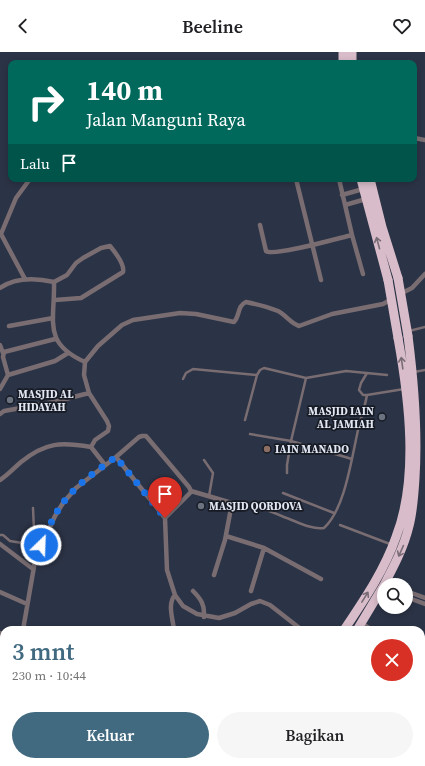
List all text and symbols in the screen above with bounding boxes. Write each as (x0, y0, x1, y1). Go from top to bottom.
text: Beeline (182, 14, 243, 39)
icon: back (12, 15, 34, 37)
icon: heart (391, 15, 413, 37)
text: 140 m (86, 71, 163, 109)
icon: right (20, 76, 72, 128)
text: Jalan Manguni Raya (86, 107, 246, 132)
icon: arrive (58, 152, 80, 174)
text: Lalu (20, 153, 50, 174)
one-way arrow (374, 236, 381, 249)
one-way arrow (398, 357, 406, 370)
place label: MASJID AL HIDAYAH (18, 387, 74, 415)
marker: MASJID AL HIDAYAH (5, 395, 15, 405)
place label: MASJID IAIN AL JAMIAH (308, 404, 375, 432)
marker: MASJID IAIN AL JAMIAH (377, 412, 387, 422)
place label: IAIN MANADO (275, 442, 349, 457)
marker: IAIN MANADO (262, 444, 272, 454)
pin (148, 477, 182, 518)
icon: arrive (154, 483, 176, 505)
place label: MASJID QORDOVA (209, 499, 303, 514)
marker: MASJID QORDOVA (196, 501, 206, 511)
position arrow (20, 524, 62, 566)
one-way arrow (396, 544, 404, 556)
map controls (377, 578, 413, 614)
button: search (377, 578, 413, 614)
one-way arrow (361, 592, 369, 603)
text: 3 mnt (12, 635, 74, 668)
button: close (371, 639, 413, 681)
text: 230 m · 10:44 (12, 667, 86, 684)
button: Keluar (12, 712, 209, 758)
button: Bagikan (217, 712, 413, 758)

